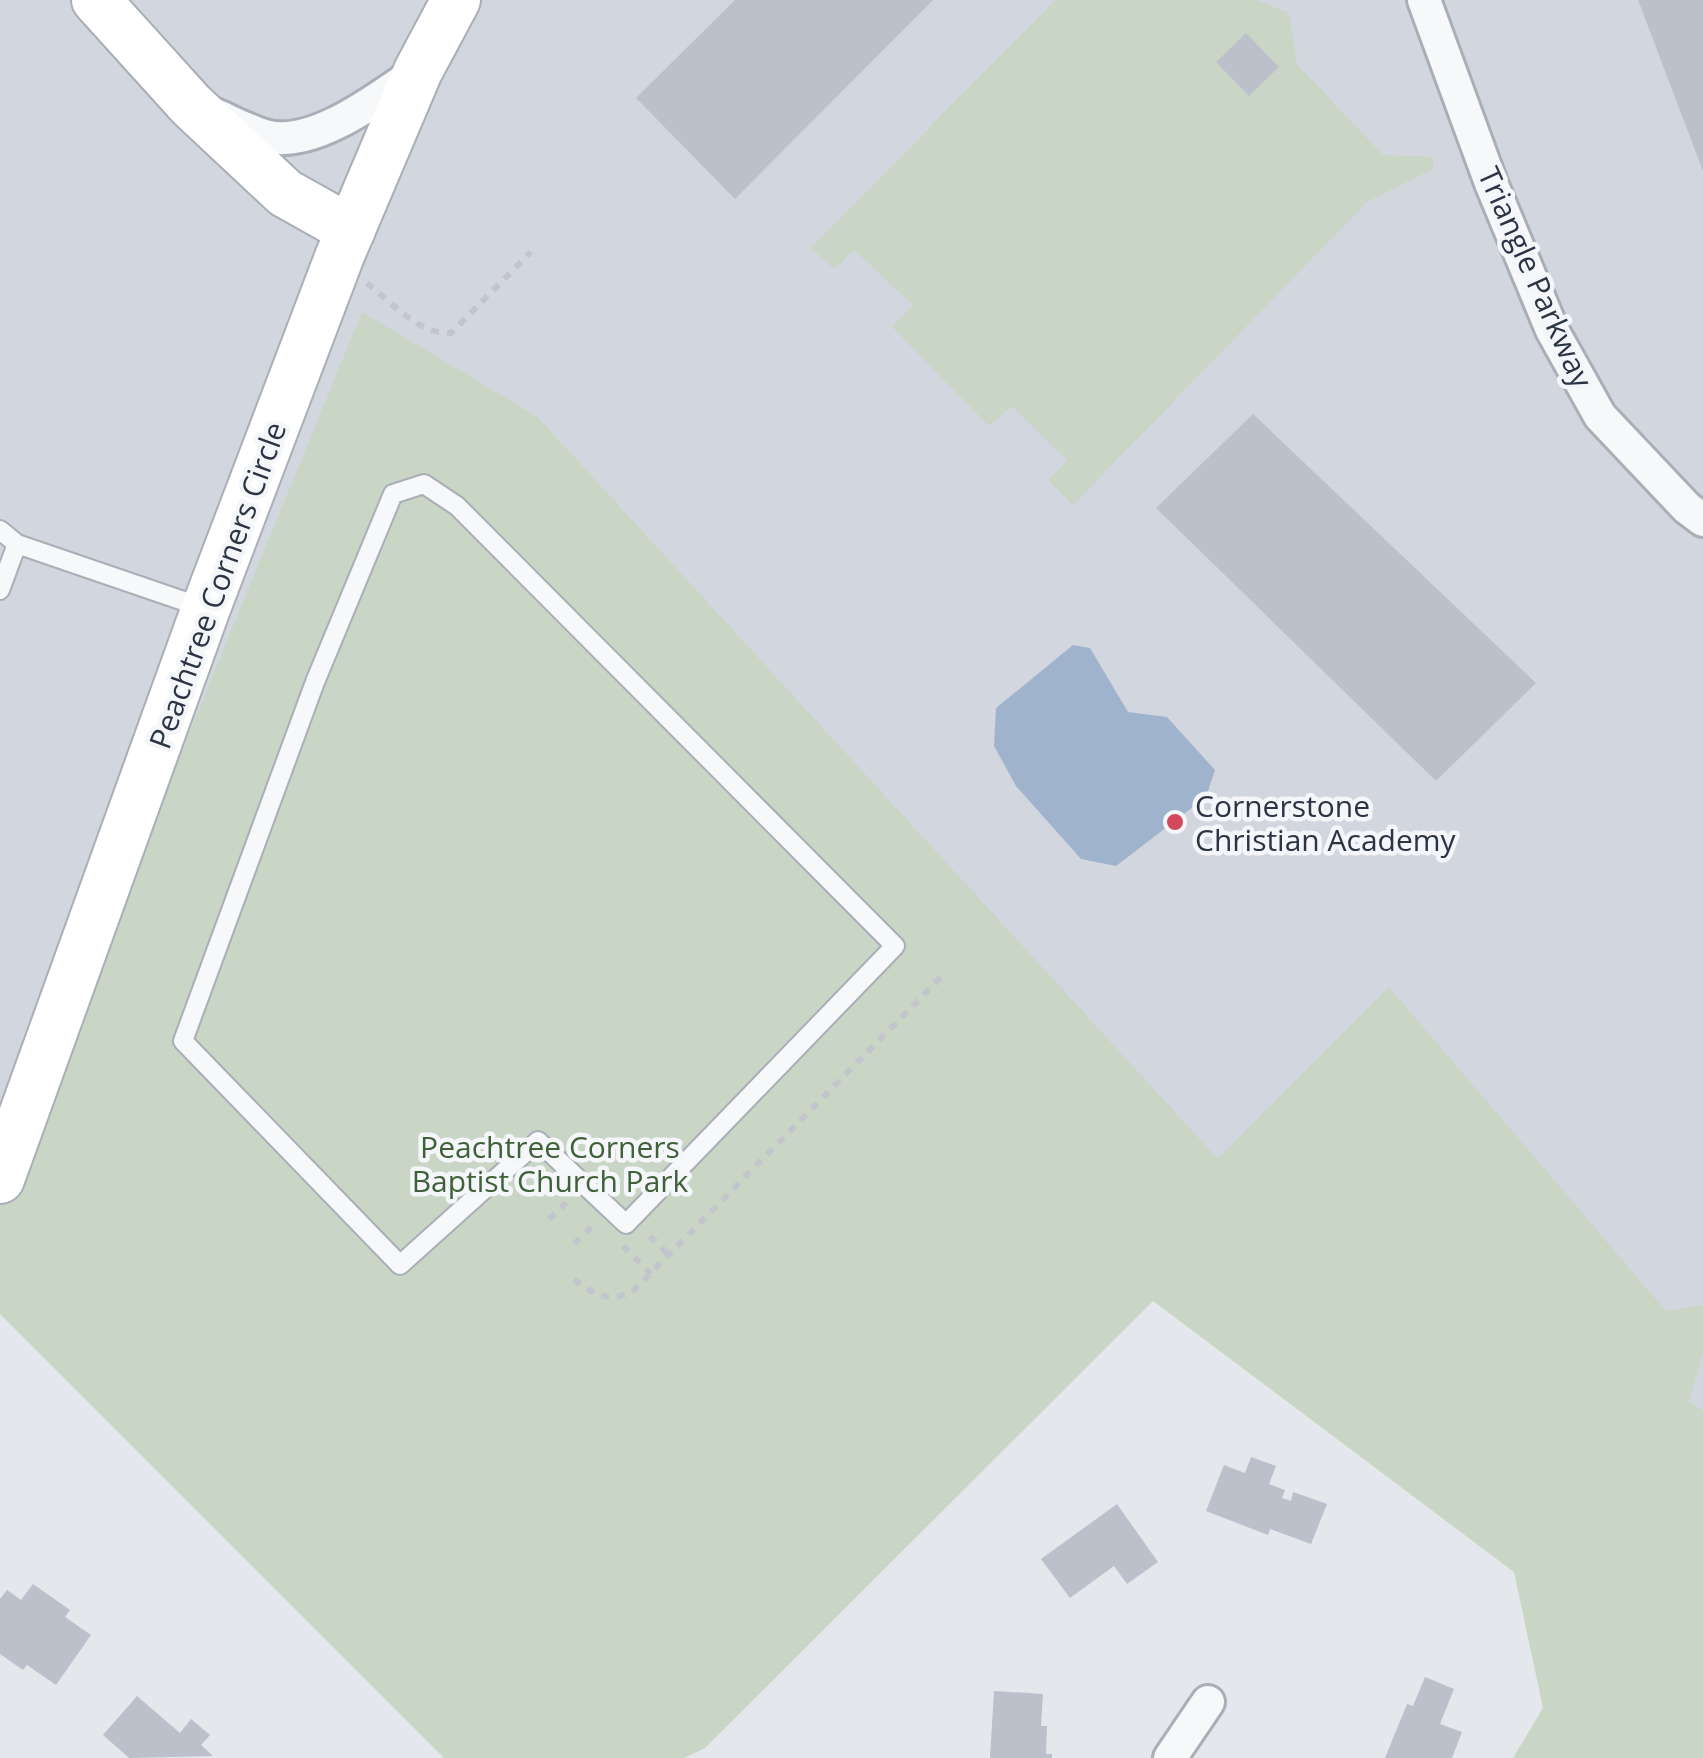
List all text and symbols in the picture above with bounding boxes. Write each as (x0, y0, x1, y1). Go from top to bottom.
street label: Triangle Parkway (1469, 160, 1603, 395)
street label: Peachtree Corners Circle (139, 416, 295, 754)
place label: Cornerstone Christian Academy (1195, 785, 1457, 860)
marker: Cornerstone Christian Academy (1164, 811, 1186, 833)
park label: Peachtree Corners Baptist Church Park (412, 1126, 689, 1201)

